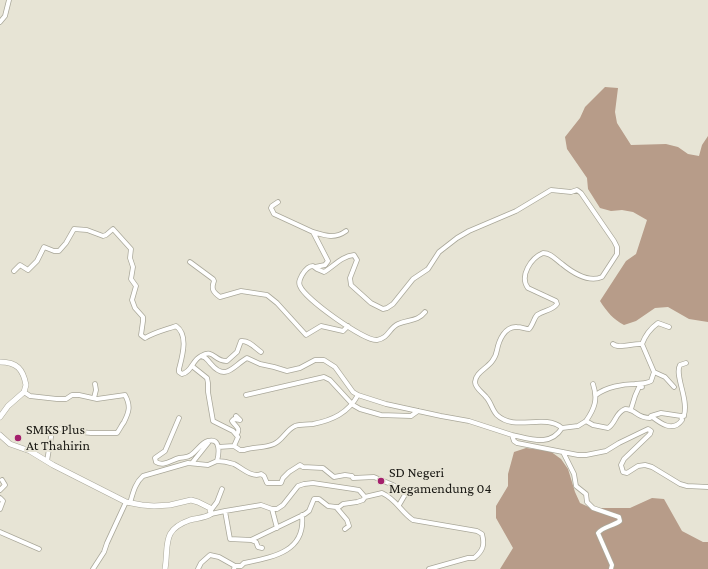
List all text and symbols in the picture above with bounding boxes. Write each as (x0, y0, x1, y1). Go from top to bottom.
place label: SMKS Plus At Thahirin (26, 422, 90, 454)
marker: SMKS Plus At Thahirin (13, 433, 23, 443)
place label: SD Negeri Megamendung 04 (389, 465, 492, 498)
marker: SD Negeri Megamendung 04 (376, 476, 386, 486)

